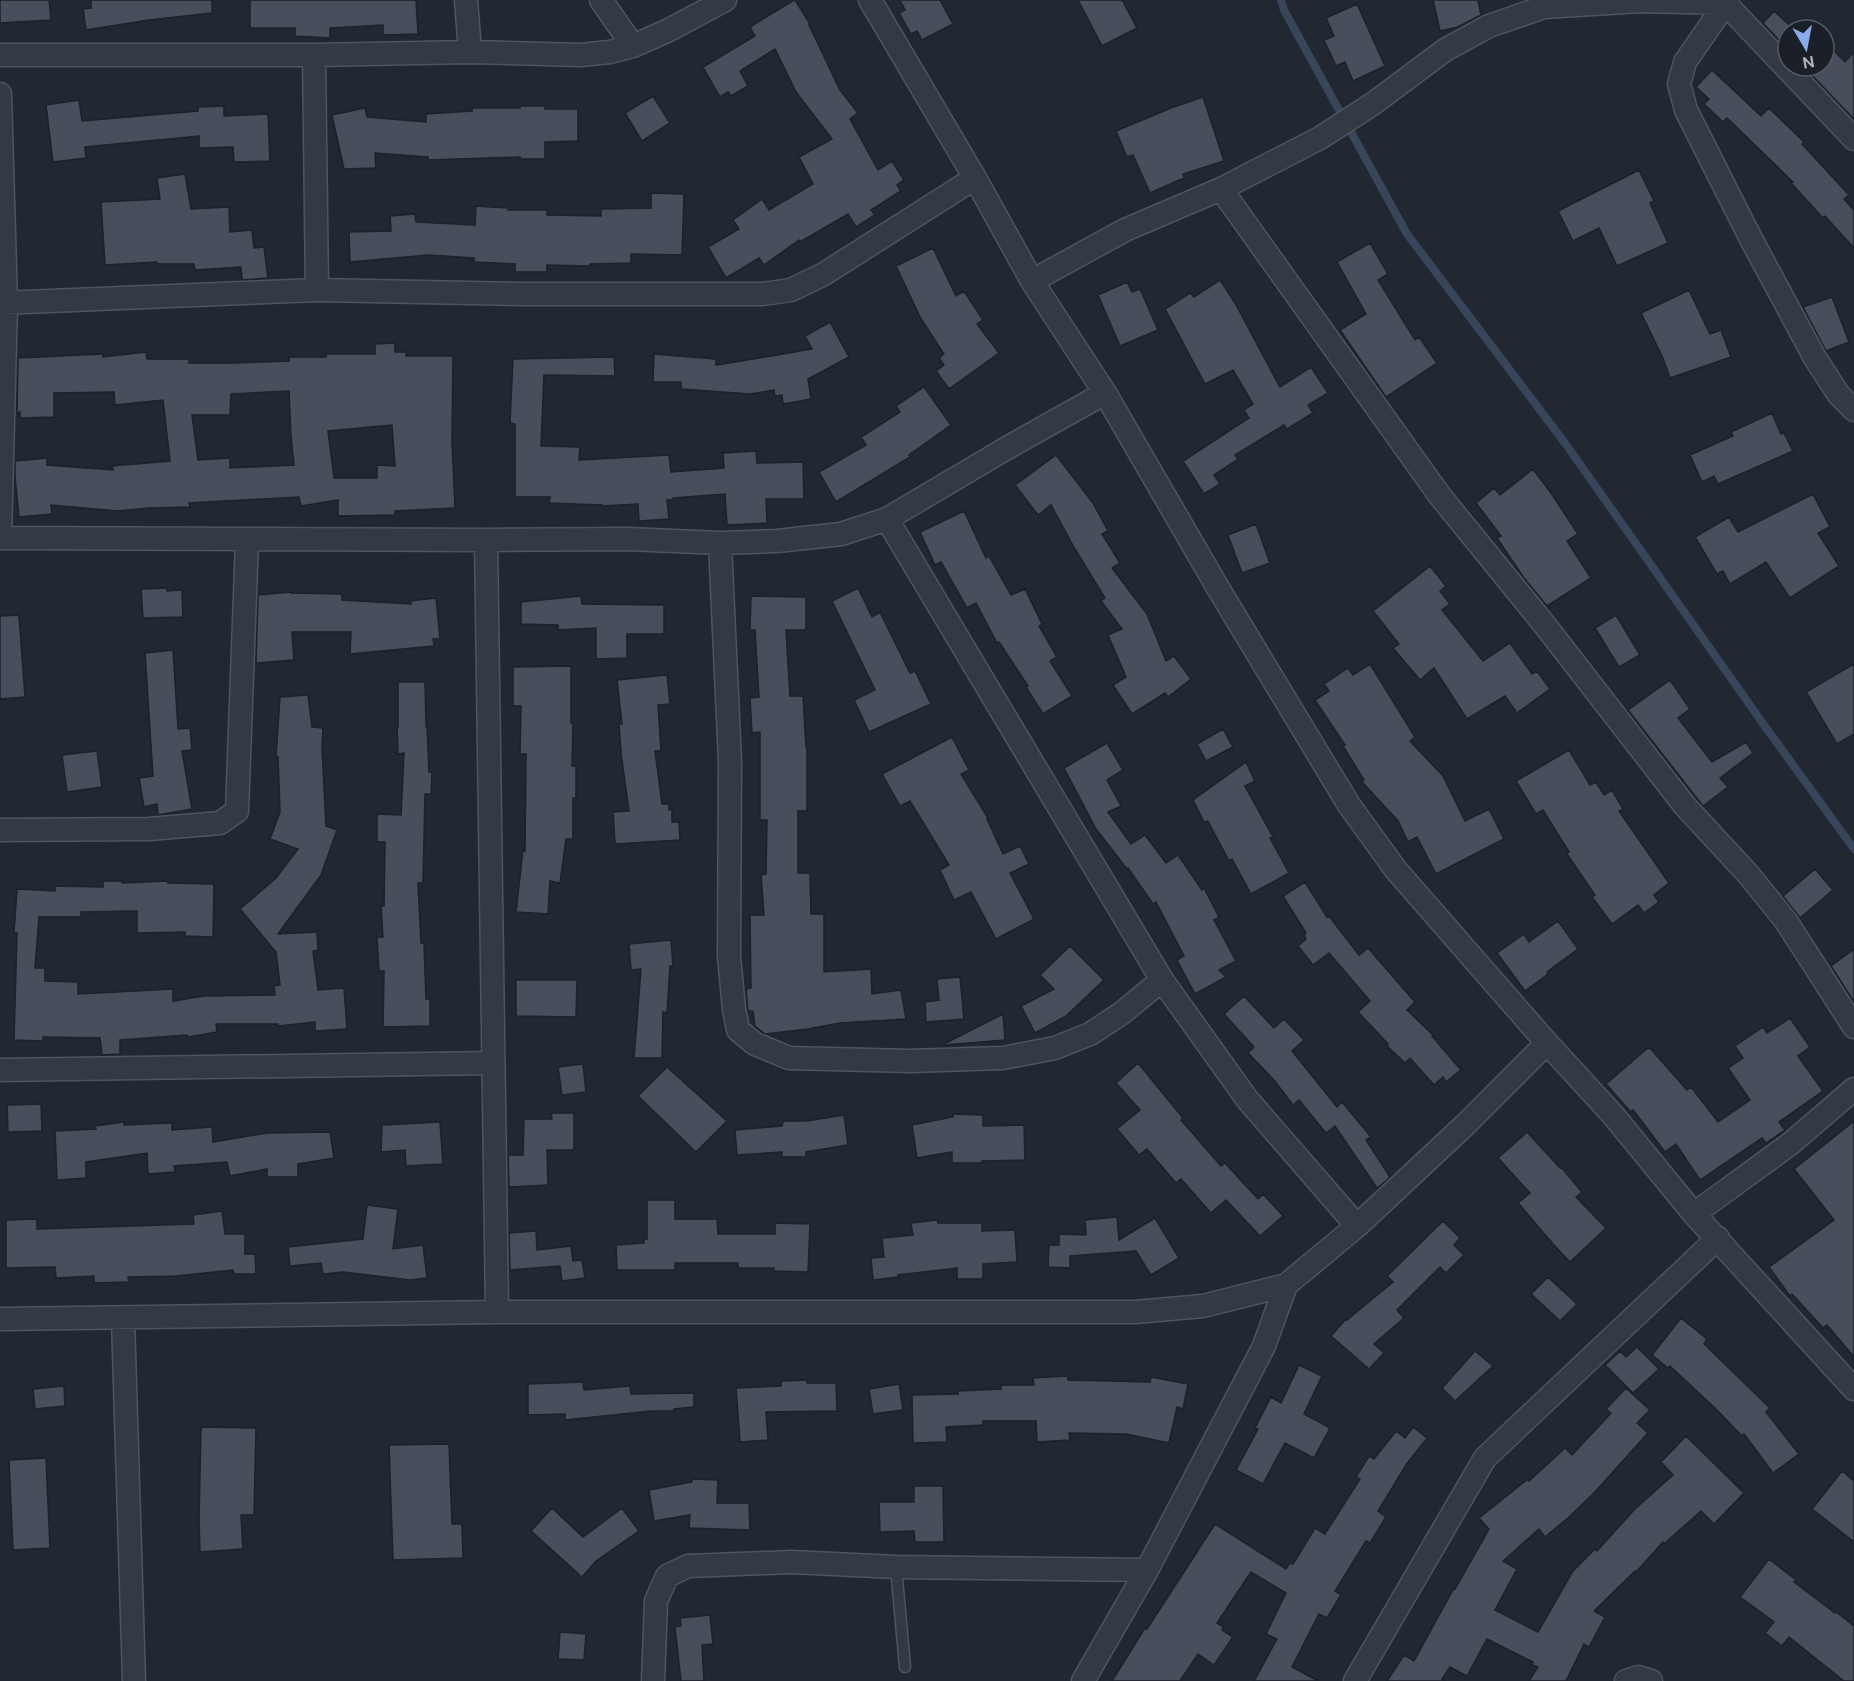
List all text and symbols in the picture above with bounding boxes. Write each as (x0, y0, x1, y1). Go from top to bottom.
north arrow (1776, 18, 1836, 78)
text: N (1801, 51, 1816, 74)

